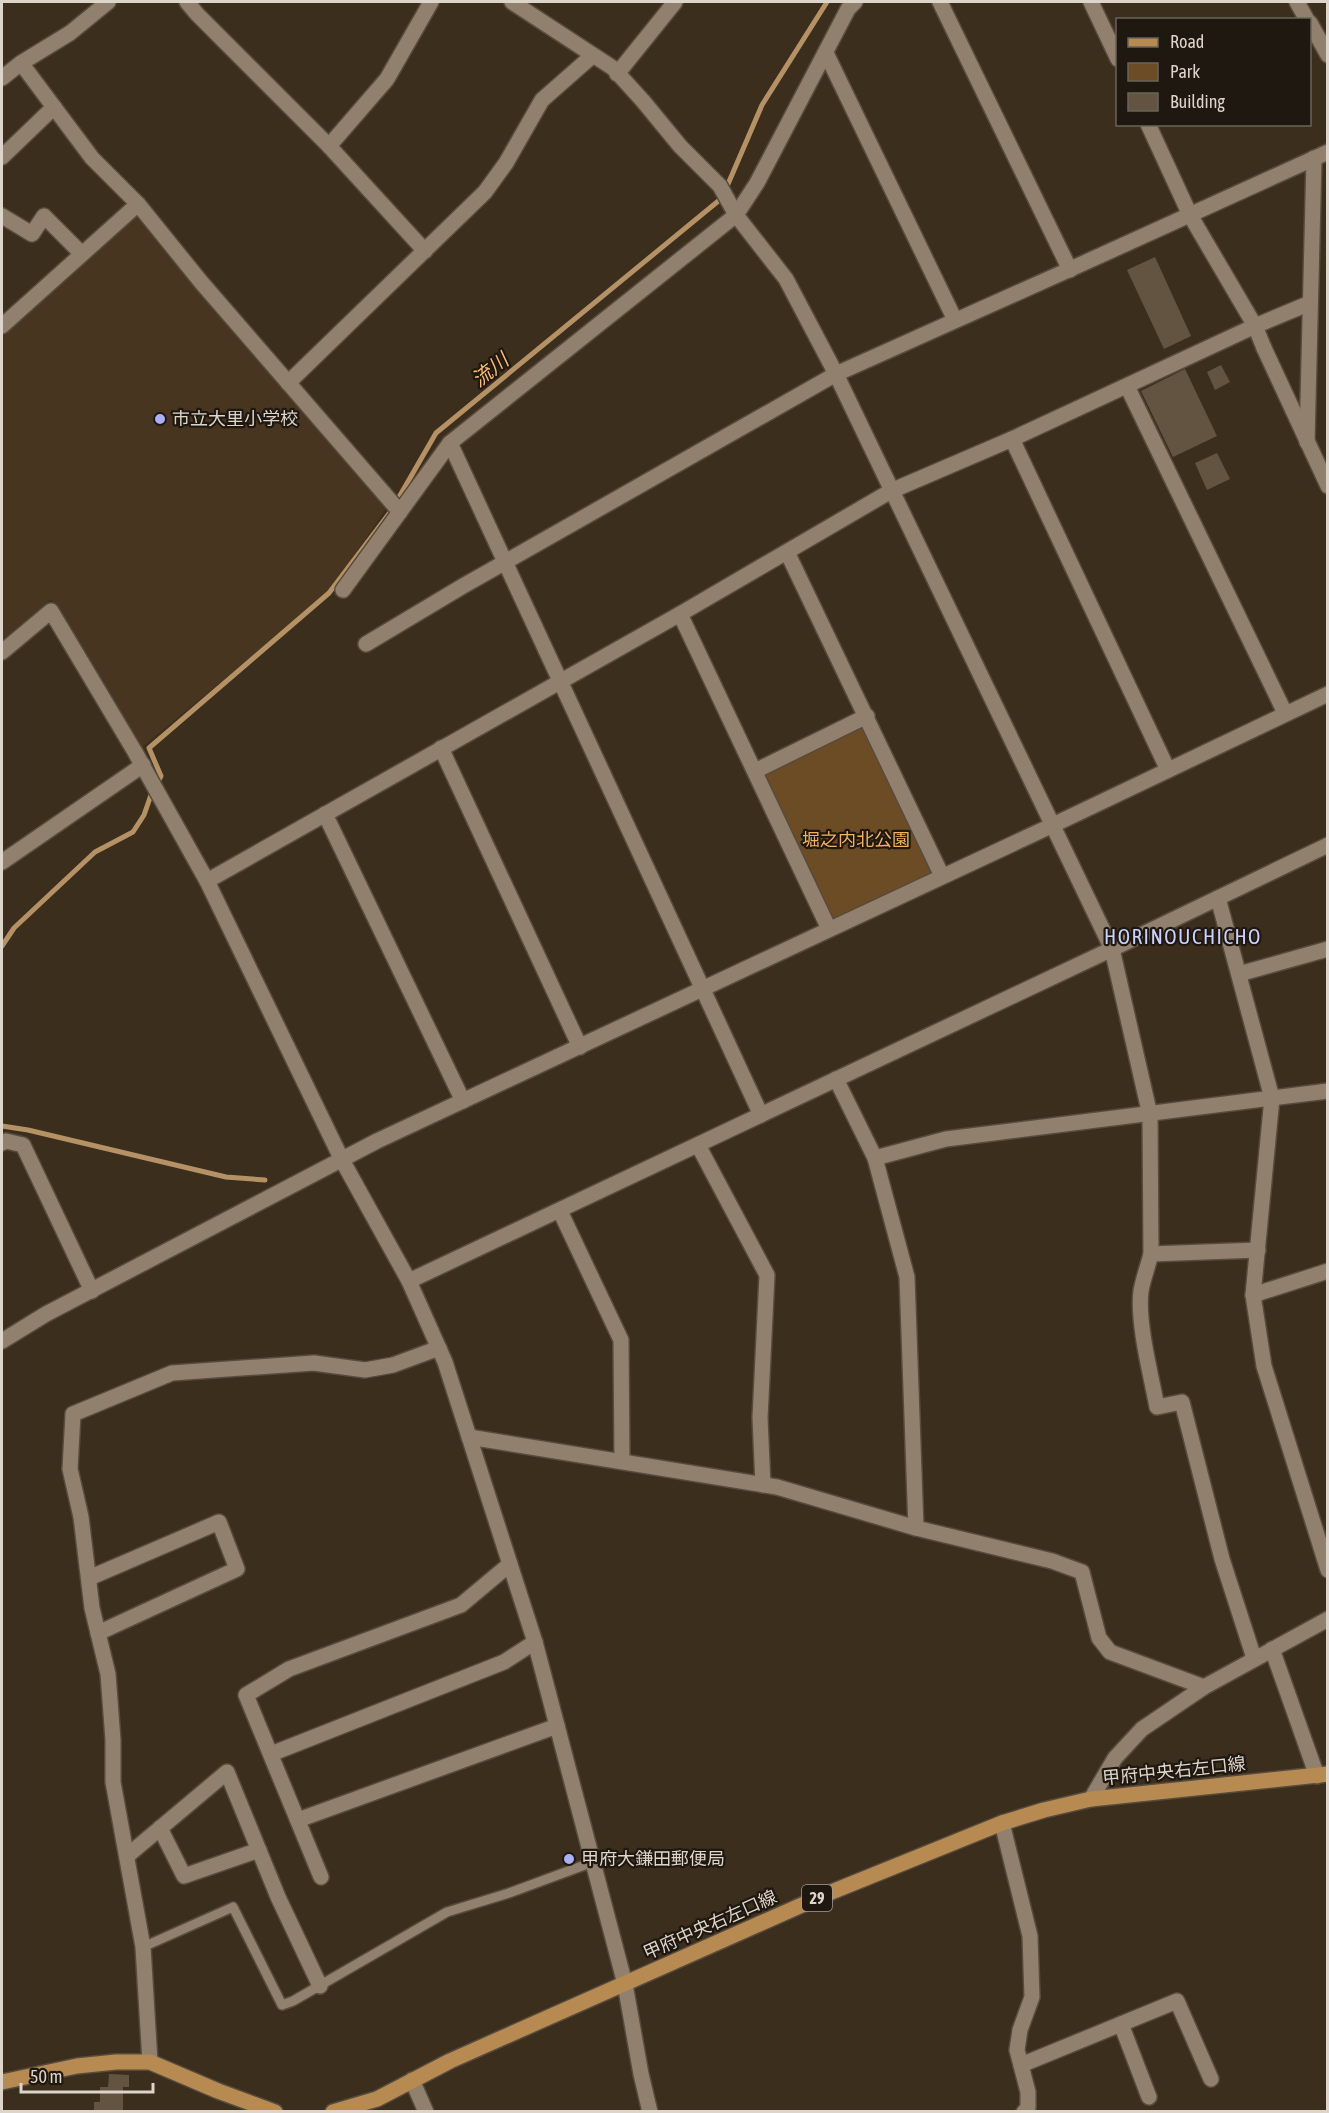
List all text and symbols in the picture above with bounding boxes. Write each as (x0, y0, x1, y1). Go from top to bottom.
legend (1116, 18, 1311, 126)
text: Road (1170, 31, 1204, 52)
text: Park (1170, 61, 1200, 82)
text: Building (1170, 91, 1225, 112)
water label: 流川 (467, 347, 514, 391)
place label: 市立大里小学校 (172, 408, 298, 429)
marker: 市立大里小学校 (153, 412, 167, 426)
park label: 堀之内北公園 (802, 829, 910, 850)
district label: HORINOUCHICHO (1104, 924, 1262, 948)
street label: 甲府中央右左口線 (1101, 1753, 1247, 1788)
place label: 甲府大鎌田郵便局 (581, 1848, 725, 1869)
marker: 甲府大鎌田郵便局 (562, 1852, 576, 1866)
road number: 29 (802, 1885, 832, 1911)
street label: 甲府中央右左口線 (640, 1886, 780, 1963)
scale bar (21, 2056, 153, 2094)
text: 50 m (30, 2066, 62, 2087)

